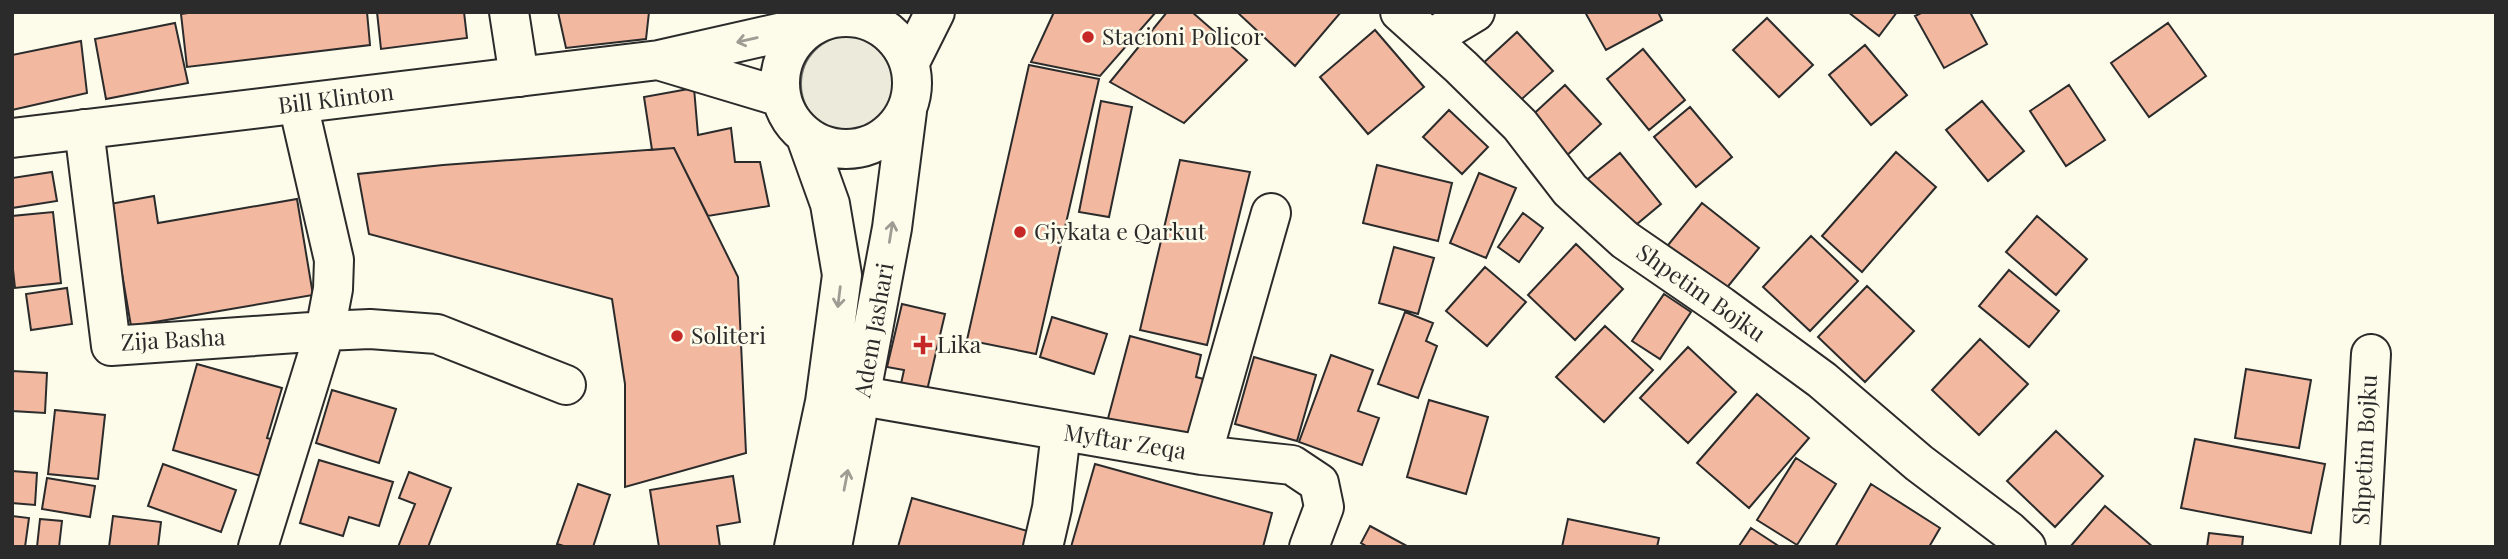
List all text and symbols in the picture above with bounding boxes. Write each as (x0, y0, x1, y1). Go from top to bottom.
place label: Stacioni Policor (1102, 20, 1264, 51)
marker: Stacioni Policor (1080, 29, 1096, 45)
one-way arrow (736, 34, 759, 48)
street label: Bill Klinton (276, 75, 396, 120)
place label: Gjykata e Qarkut (1034, 215, 1207, 246)
one-way arrow (885, 221, 898, 244)
marker: Gjykata e Qarkut (1012, 224, 1028, 240)
street label: Shpetim Bojku (1631, 236, 1773, 348)
street label: Adem Jashari (845, 260, 900, 401)
one-way arrow (832, 286, 845, 308)
place label: Soliteri (691, 319, 766, 350)
street label: Zija Basha (120, 320, 226, 357)
marker: Soliteri (669, 328, 685, 344)
place label: Lika (937, 328, 982, 359)
marker: Lika (915, 337, 931, 353)
street label: Shpetim Bojku (2344, 374, 2383, 526)
street label: Myftar Zeqa (1062, 416, 1189, 466)
one-way arrow (839, 469, 853, 492)

